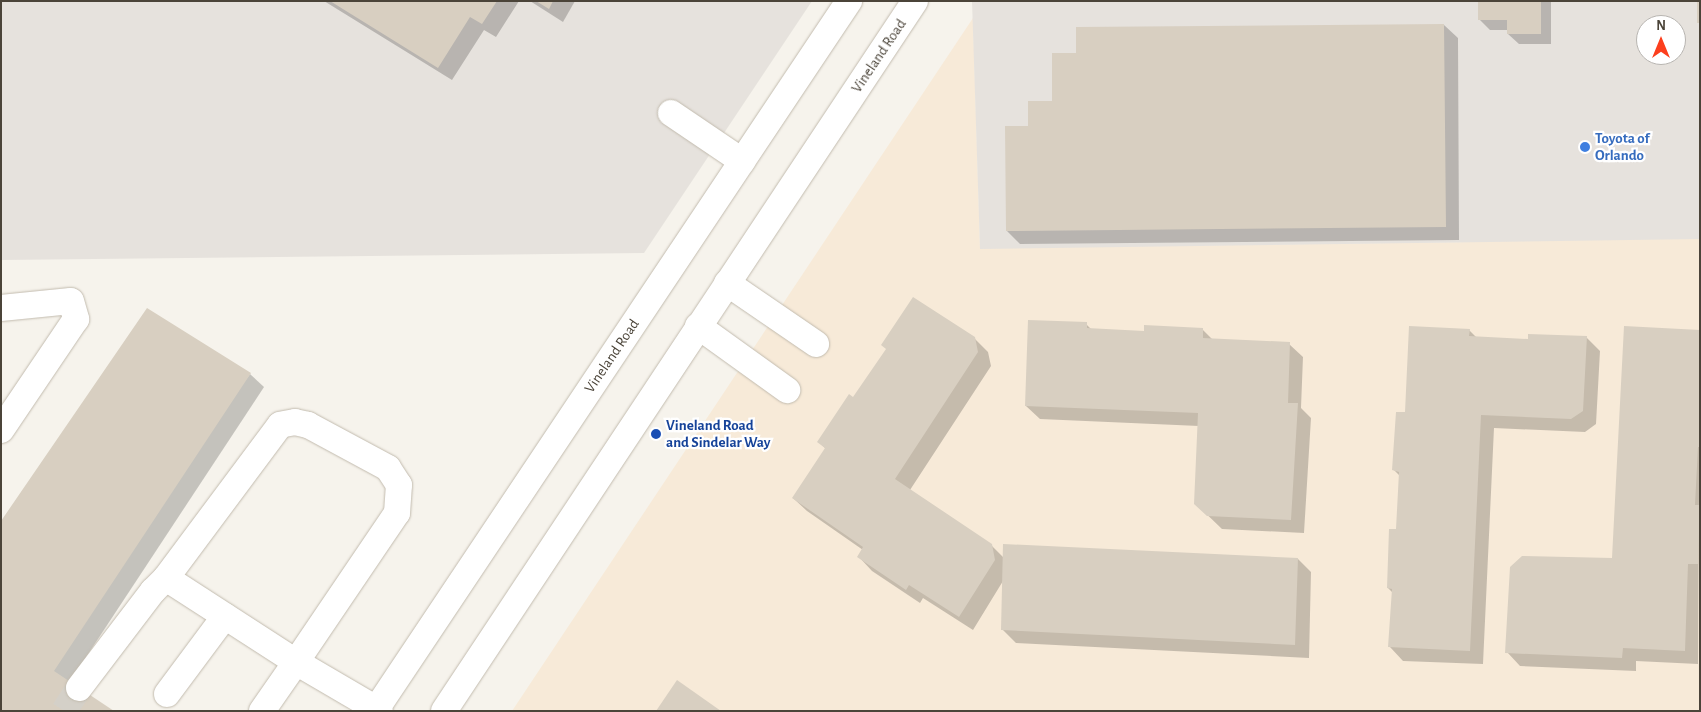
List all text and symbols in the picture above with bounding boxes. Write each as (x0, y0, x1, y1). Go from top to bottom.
north arrow (1636, 15, 1686, 65)
street label: Vineland Road (848, 16, 910, 96)
text: N (1656, 19, 1666, 33)
place label: Toyota of Orlando (1595, 129, 1649, 164)
marker: Toyota of Orlando (1579, 141, 1591, 153)
street label: Vineland Road (581, 316, 643, 396)
place label: Vineland Road and Sindelar Way (666, 416, 771, 451)
marker: Vineland Road and Sindelar Way (650, 428, 662, 440)

